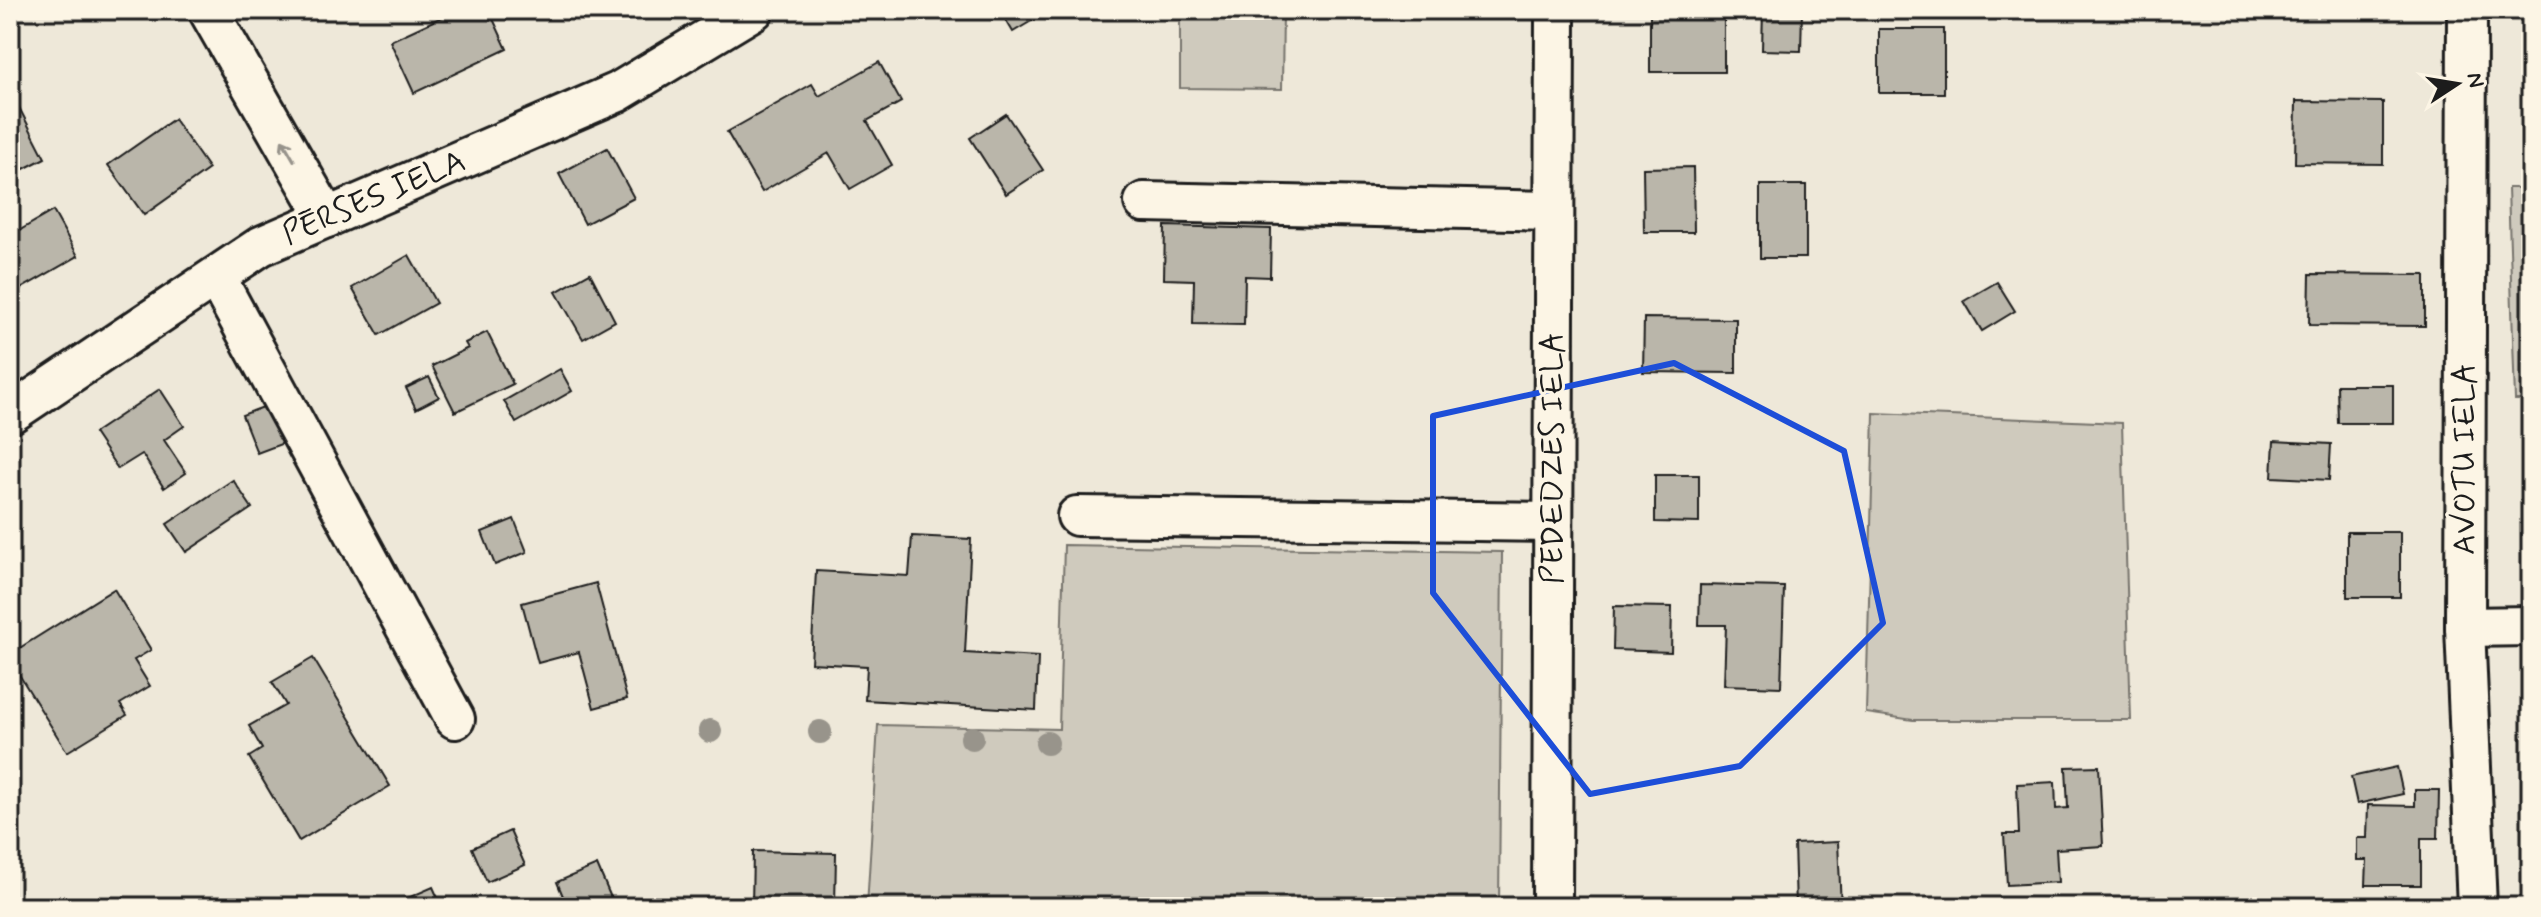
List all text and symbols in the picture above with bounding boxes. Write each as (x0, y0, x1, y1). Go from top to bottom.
north arrow (2417, 44, 2497, 124)
text: N (2459, 70, 2490, 90)
one-way arrow (280, 139, 296, 162)
street label: PĒRSES IELA (276, 141, 472, 255)
street label: PEDEDZES IELA (1532, 332, 1574, 584)
street label: AVOTU IELA (2444, 363, 2486, 555)

